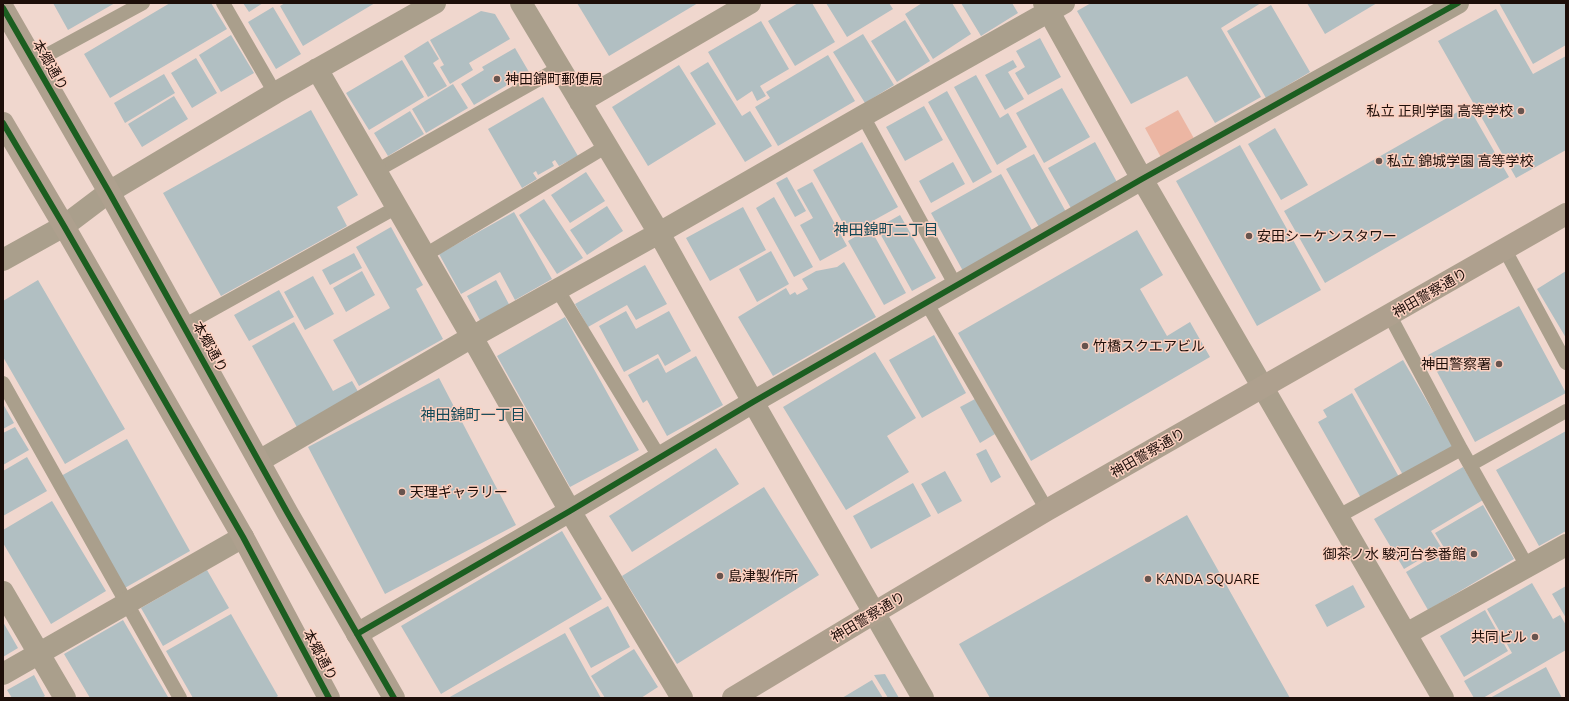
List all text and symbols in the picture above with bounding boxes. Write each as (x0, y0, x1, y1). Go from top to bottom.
street label: 本郷通り (29, 37, 71, 93)
place label: 神田錦町郵便局 (505, 71, 603, 87)
marker: 神田錦町郵便局 (492, 74, 502, 84)
place label: 私立 正則学園 高等学校 (1367, 103, 1513, 119)
marker: 私立 正則学園 高等学校 (1516, 106, 1526, 116)
place label: 私立 錦城学園 高等学校 (1387, 153, 1533, 169)
marker: 私立 錦城学園 高等学校 (1374, 156, 1384, 166)
district label: 神田錦町二丁目 (834, 221, 938, 239)
place label: 安田シーケンスタワー (1257, 228, 1397, 244)
marker: 安田シーケンスタワー (1244, 231, 1254, 241)
street label: 神田警察通り (1389, 265, 1471, 321)
street label: 本郷通り (189, 318, 231, 376)
place label: 竹橋スクエアビル (1093, 338, 1205, 354)
marker: 竹橋スクエアビル (1080, 341, 1090, 351)
place label: 神田警察署 (1421, 356, 1491, 372)
marker: 神田警察署 (1494, 359, 1504, 369)
district label: 神田錦町一丁目 (421, 406, 525, 424)
street label: 神田警察通り (1107, 425, 1189, 481)
place label: 天理ギャラリー (410, 484, 508, 500)
marker: 天理ギャラリー (397, 487, 407, 497)
place label: 御茶ノ水 駿河台参番館 (1323, 546, 1466, 562)
marker: 御茶ノ水 駿河台参番館 (1469, 549, 1479, 559)
place label: 島津製作所 (728, 568, 798, 584)
marker: 島津製作所 (715, 571, 725, 581)
place label: KANDA SQUARE (1156, 571, 1260, 587)
marker: KANDA SQUARE (1143, 574, 1153, 584)
street label: 神田警察通り (828, 588, 908, 646)
street label: 本郷通り (299, 626, 341, 684)
place label: 共同ビル (1471, 629, 1527, 645)
marker: 共同ビル (1530, 632, 1540, 642)

